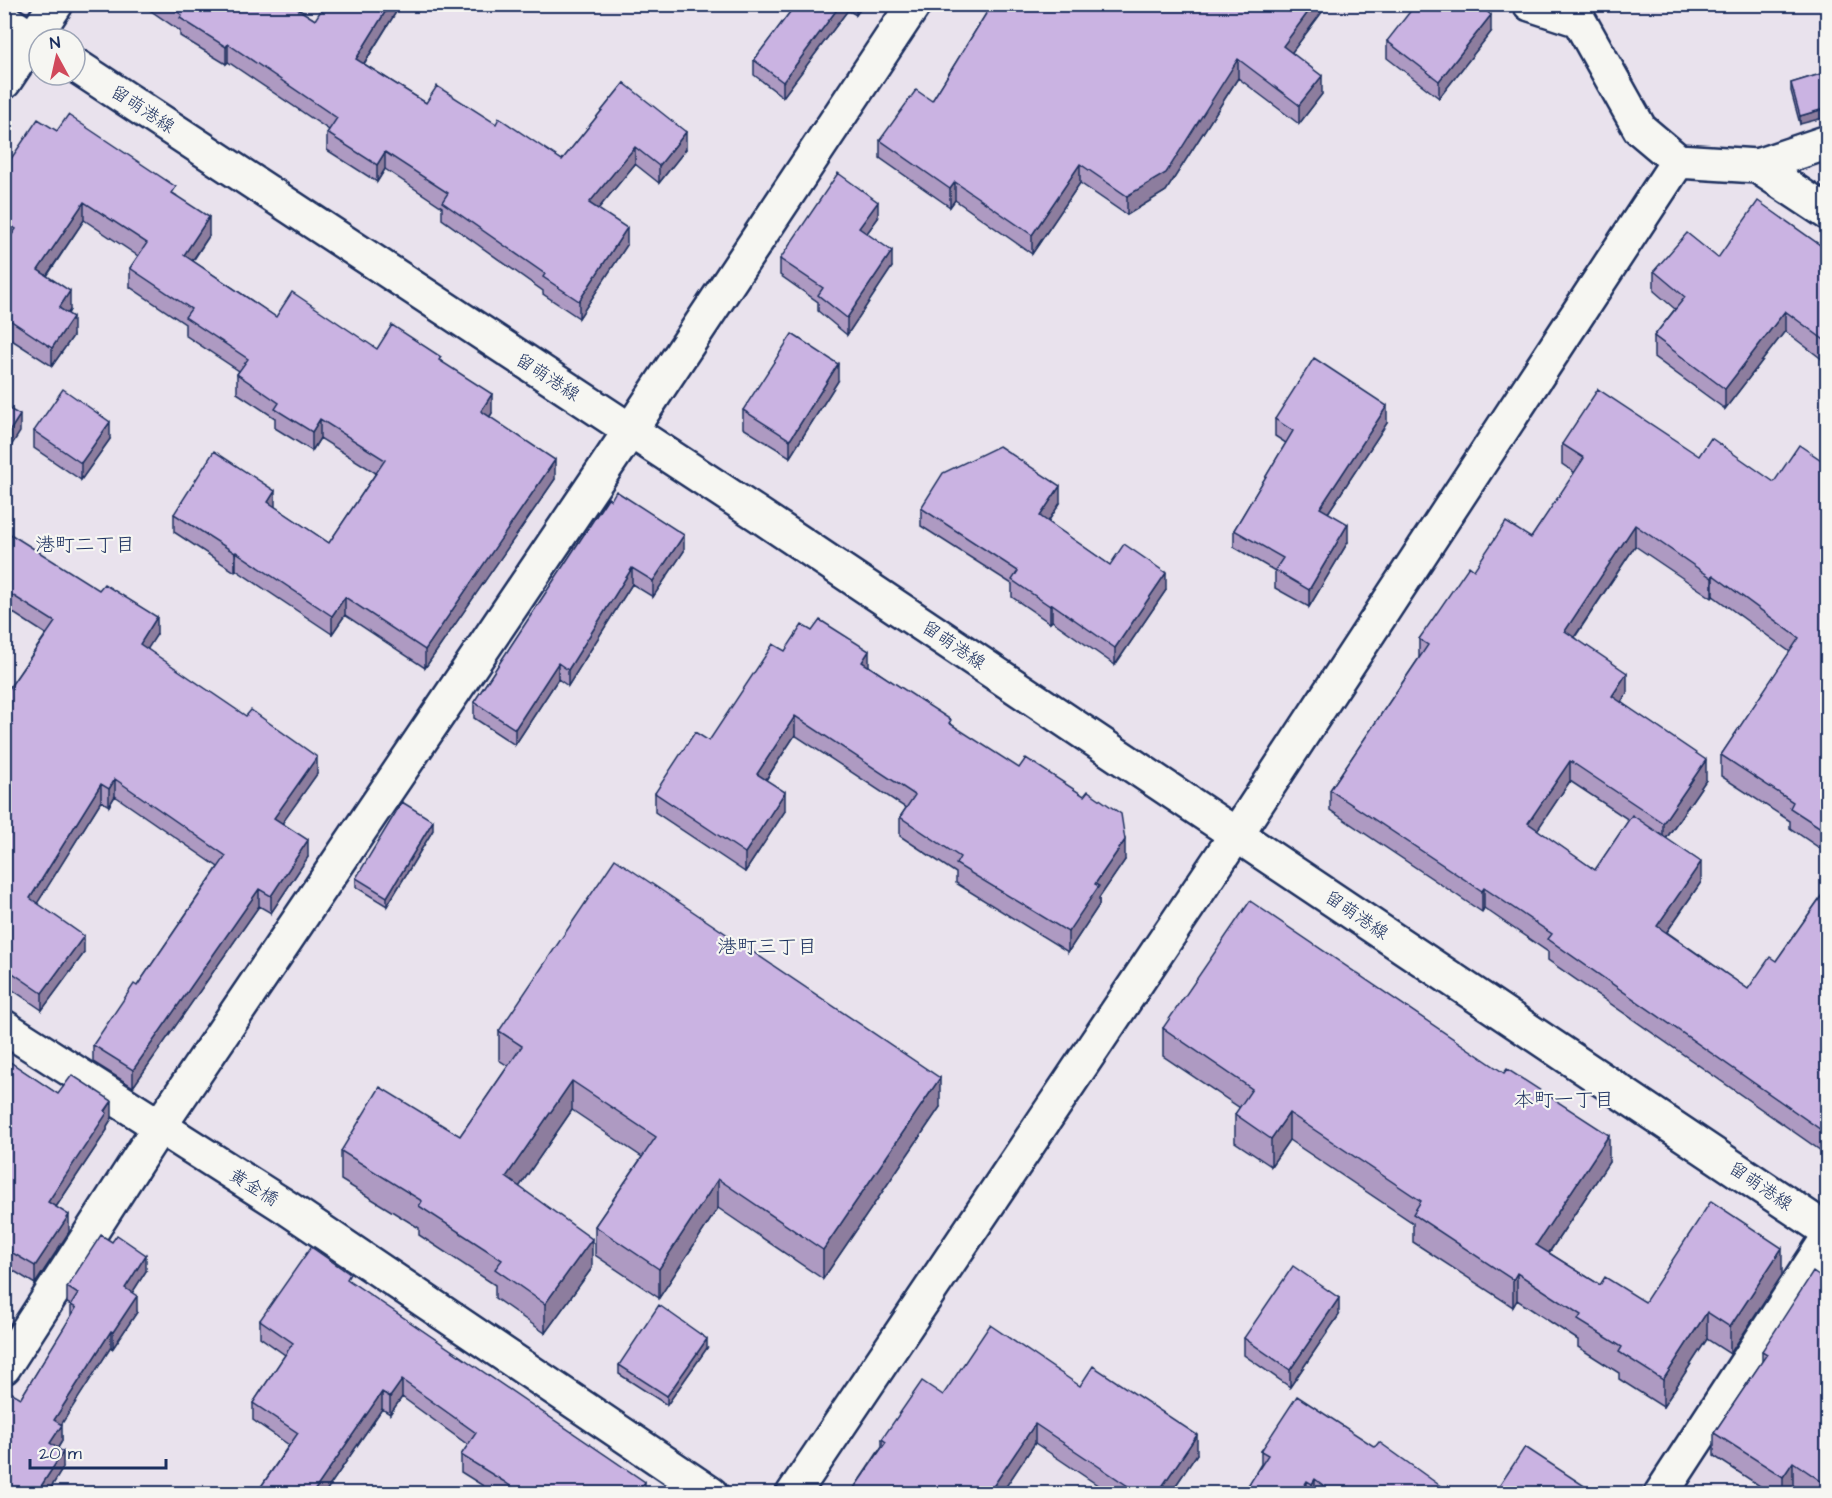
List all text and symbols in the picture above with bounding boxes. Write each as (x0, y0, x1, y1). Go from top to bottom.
north arrow (27, 27, 87, 87)
text: N (49, 32, 62, 55)
street label: 留萌港線 (106, 79, 180, 140)
street label: 留萌港線 (511, 347, 585, 408)
district label: 港町二丁目 (35, 531, 135, 559)
street label: 留萌港線 (917, 615, 991, 676)
street label: 留萌港線 (1320, 885, 1394, 946)
district label: 港町三丁目 (717, 933, 817, 961)
district label: 本町一丁目 (1514, 1086, 1614, 1114)
street label: 留萌港線 (1724, 1156, 1798, 1217)
street label: 黄金橋 (224, 1163, 283, 1212)
scale bar (30, 1432, 166, 1470)
text: 20 m (39, 1441, 82, 1466)

